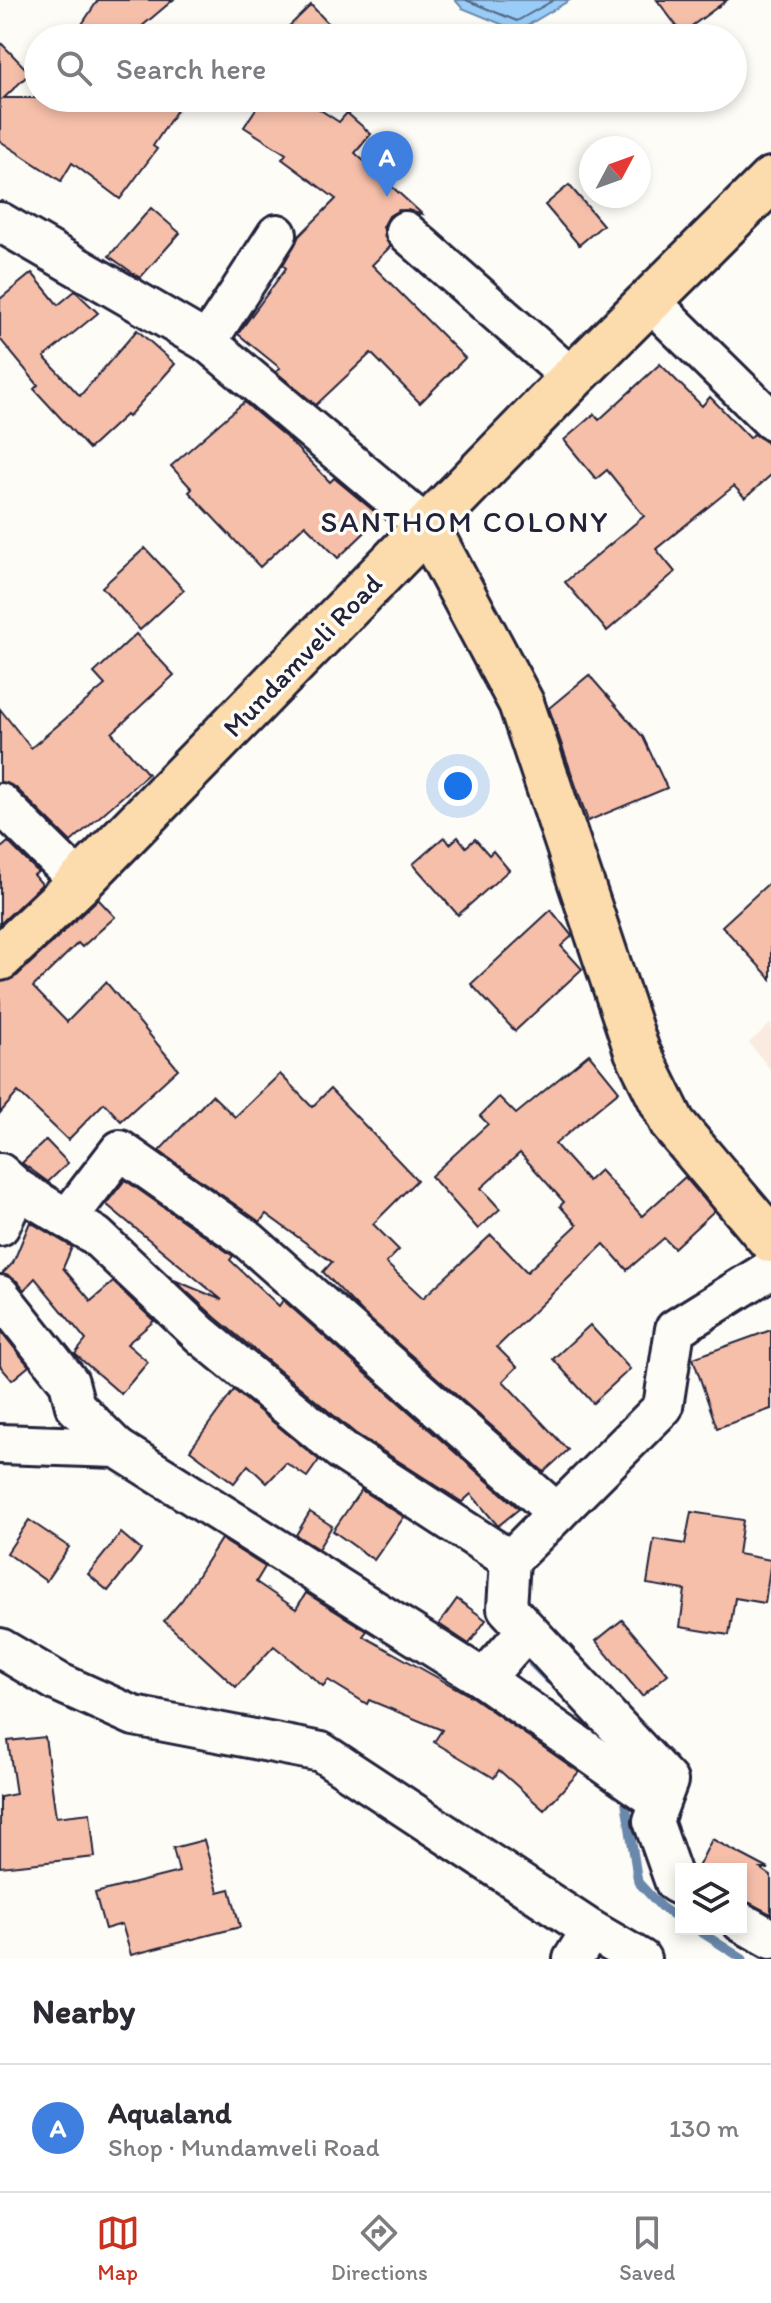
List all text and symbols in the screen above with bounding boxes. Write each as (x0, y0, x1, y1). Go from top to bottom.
search box (24, 24, 747, 112)
icon: search (52, 46, 96, 90)
text: Search here (116, 50, 266, 87)
pin: A (361, 131, 413, 197)
north arrow (579, 136, 651, 208)
district label: SANTHOM COLONY (321, 503, 609, 540)
street label: Mundamveli Road (215, 566, 389, 744)
your location (438, 766, 478, 806)
map controls (675, 1863, 747, 1935)
button: layers (675, 1863, 747, 1935)
text: Nearby (32, 1991, 135, 2032)
text: Aqualand (108, 2094, 232, 2131)
text: A (50, 2112, 66, 2144)
text: 130 m (669, 2112, 739, 2144)
text: Shop · Mundamveli Road (108, 2131, 380, 2163)
tab: Map (96, 2211, 140, 2286)
tab: Directions (331, 2211, 428, 2286)
tab: Saved (619, 2211, 675, 2286)

